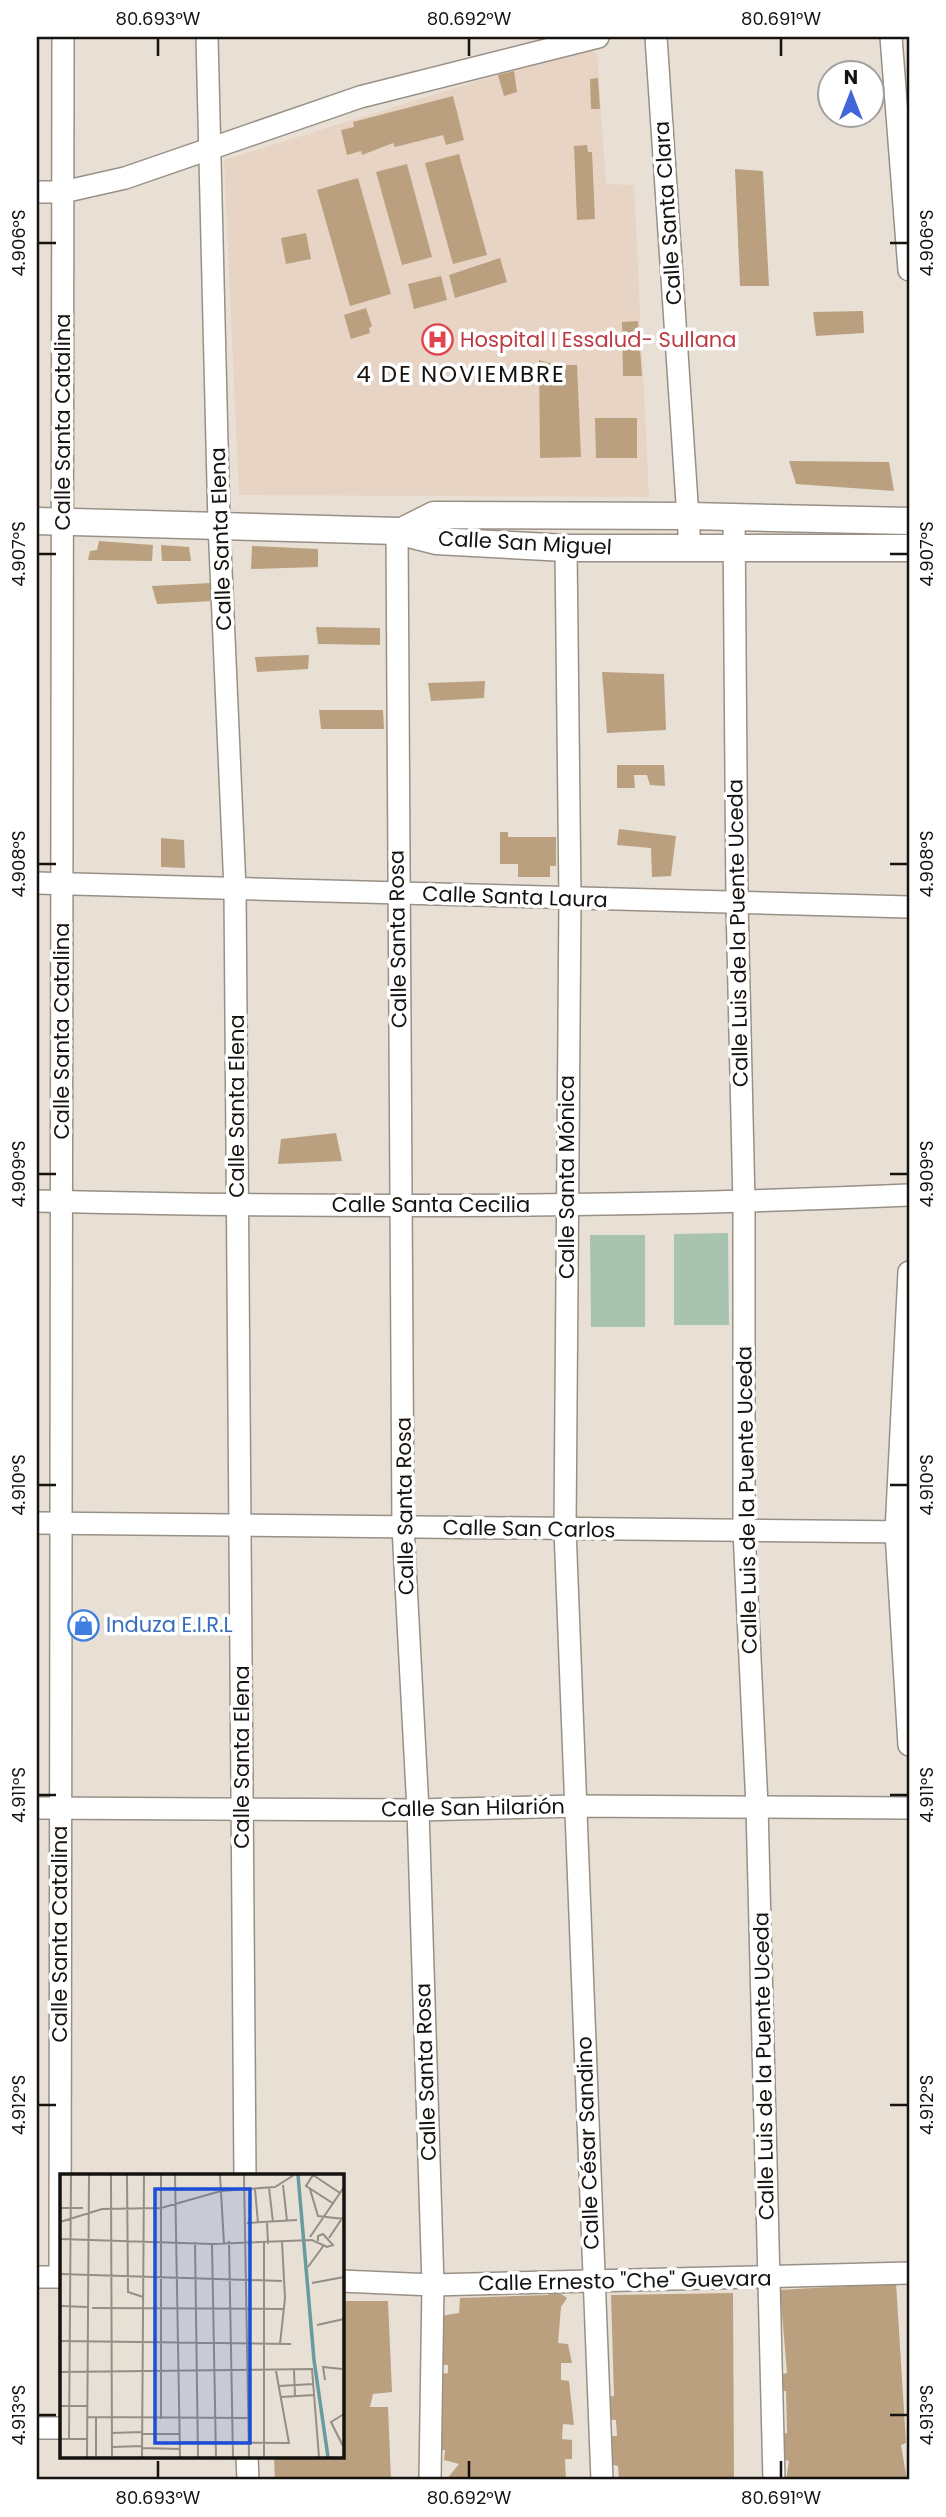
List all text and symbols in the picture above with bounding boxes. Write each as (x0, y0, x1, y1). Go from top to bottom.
text: 80.693°W (116, 6, 201, 31)
text: 80.692°W (427, 6, 512, 31)
text: 80.691°W (741, 6, 821, 31)
north arrow (816, 60, 886, 130)
text: N (844, 64, 858, 91)
street label: Calle Santa Clara (647, 120, 688, 306)
text: 4.906°S (6, 209, 31, 277)
text: 4.906°S (914, 209, 939, 277)
street label: Calle Santa Catalina (48, 314, 77, 531)
hospital icon: Hospital I Essalud- Sullana (420, 323, 454, 357)
place label: Hospital I Essalud- Sullana (460, 325, 737, 354)
district label: 4 DE NOVIEMBRE (356, 358, 566, 390)
street label: Calle Santa Elena (203, 447, 238, 631)
text: 4.907°S (6, 521, 31, 587)
text: 4.907°S (914, 521, 939, 587)
street label: Calle San Miguel (437, 523, 613, 562)
street label: Calle Luis de la Puente Uceda (720, 779, 755, 1087)
text: 4.908°S (6, 830, 31, 898)
text: 4.908°S (914, 830, 939, 898)
street label: Calle Santa Rosa (381, 850, 414, 1028)
street label: Calle Santa Laura (422, 879, 608, 914)
street label: Calle Santa Catalina (47, 923, 76, 1140)
street label: Calle Santa Elena (222, 1014, 251, 1198)
street label: Calle Santa Mónica (552, 1075, 581, 1279)
text: 4.909°S (6, 1140, 31, 1208)
text: 4.909°S (914, 1140, 939, 1208)
street label: Calle Santa Cecilia (332, 1190, 530, 1219)
street label: Calle Luis de la Puente Uceda (729, 1346, 764, 1654)
street label: Calle Santa Rosa (388, 1417, 421, 1595)
text: 4.910°S (6, 1454, 31, 1516)
text: 4.910°S (914, 1454, 939, 1516)
street label: Calle San Carlos (442, 1512, 616, 1545)
shop icon: Induza E.I.R.L (66, 1608, 100, 1642)
place label: Induza E.I.R.L (106, 1610, 233, 1639)
street label: Calle Santa Elena (227, 1665, 256, 1849)
text: 4.911°S (6, 1767, 31, 1823)
text: 4.911°S (914, 1767, 939, 1823)
street label: Calle San Hilarión (381, 1791, 565, 1824)
street label: Calle Santa Catalina (45, 1826, 74, 2043)
street label: Calle Luis de la Puente Uceda (746, 1912, 781, 2220)
street label: Calle Santa Rosa (408, 1982, 443, 2162)
street label: Calle César Sandino (569, 2036, 606, 2250)
text: 4.912°S (6, 2075, 31, 2135)
text: 4.912°S (914, 2075, 939, 2135)
inset map (60, 2174, 343, 2458)
street label: Calle Ernesto "Che" Guevara (478, 2263, 772, 2298)
text: 4.913°S (6, 2385, 31, 2445)
text: 4.913°S (914, 2385, 939, 2445)
text: 80.693°W (116, 2485, 201, 2510)
text: 80.692°W (427, 2485, 512, 2510)
text: 80.691°W (741, 2485, 821, 2510)

